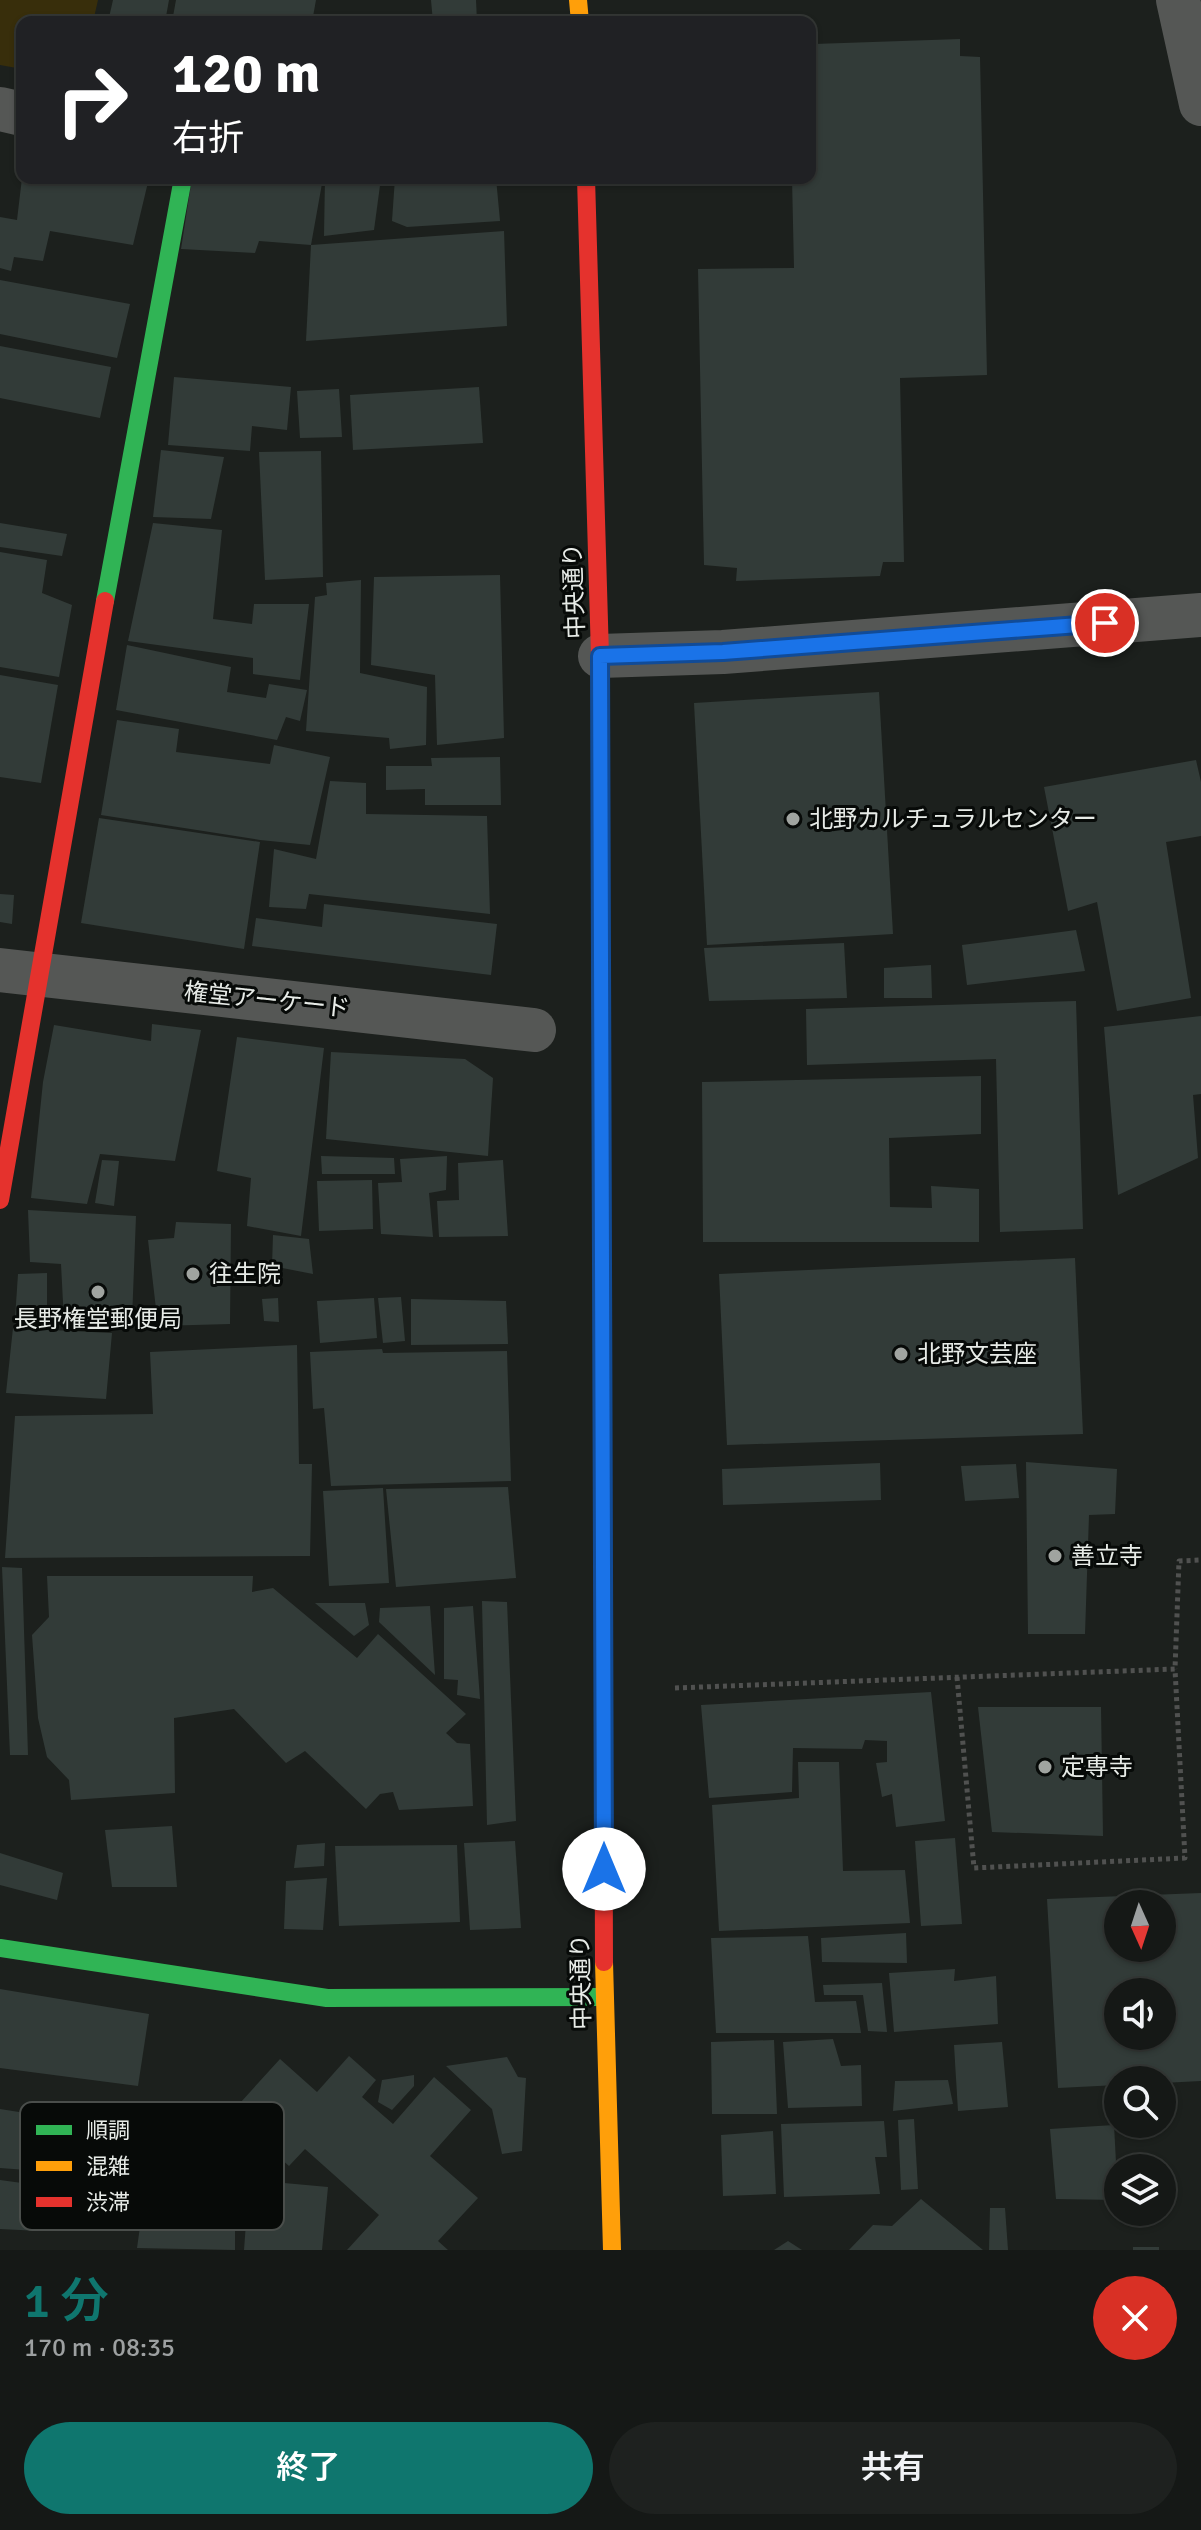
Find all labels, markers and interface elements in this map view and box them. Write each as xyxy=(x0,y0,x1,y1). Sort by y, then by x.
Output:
text: 120 m xyxy=(172,39,320,108)
icon: right xyxy=(40,48,144,152)
text: 右折 xyxy=(172,116,244,161)
street label: 中央通り xyxy=(557,543,591,639)
pin xyxy=(1071,589,1139,657)
icon: arrive xyxy=(1083,601,1127,645)
place label: 北野カルチュラルセンター xyxy=(809,804,1097,834)
marker: 北野カルチュラルセンター xyxy=(784,810,802,828)
street label: 権堂アーケード xyxy=(183,976,351,1024)
place label: 往生院 xyxy=(209,1259,281,1289)
marker: 往生院 xyxy=(184,1265,202,1283)
marker: 長野権堂郵便局 xyxy=(89,1283,107,1301)
place label: 長野権堂郵便局 xyxy=(14,1304,182,1334)
place label: 北野文芸座 xyxy=(917,1339,1037,1369)
marker: 北野文芸座 xyxy=(892,1345,910,1363)
place label: 善立寺 xyxy=(1071,1541,1143,1571)
marker: 善立寺 xyxy=(1046,1547,1064,1565)
place label: 定専寺 xyxy=(1061,1752,1133,1782)
marker: 定専寺 xyxy=(1036,1758,1054,1776)
position arrow xyxy=(562,1827,646,1911)
north arrow xyxy=(1104,1890,1176,1962)
map controls xyxy=(1104,1890,1176,2226)
street label: 中央通り xyxy=(565,1934,597,2030)
button: sound xyxy=(1104,1978,1176,2050)
button: search xyxy=(1104,2066,1176,2138)
legend xyxy=(20,2102,284,2230)
text: 順調 xyxy=(86,2117,130,2144)
text: 混雑 xyxy=(86,2153,130,2180)
button: layers xyxy=(1104,2154,1176,2226)
text: 渋滞 xyxy=(86,2189,130,2216)
text: 1 分 xyxy=(24,2272,108,2331)
button: close xyxy=(1093,2276,1177,2360)
text: 170 m · 08:35 xyxy=(24,2332,175,2364)
button: 終了 xyxy=(24,2422,593,2514)
button: 共有 xyxy=(609,2422,1177,2514)

